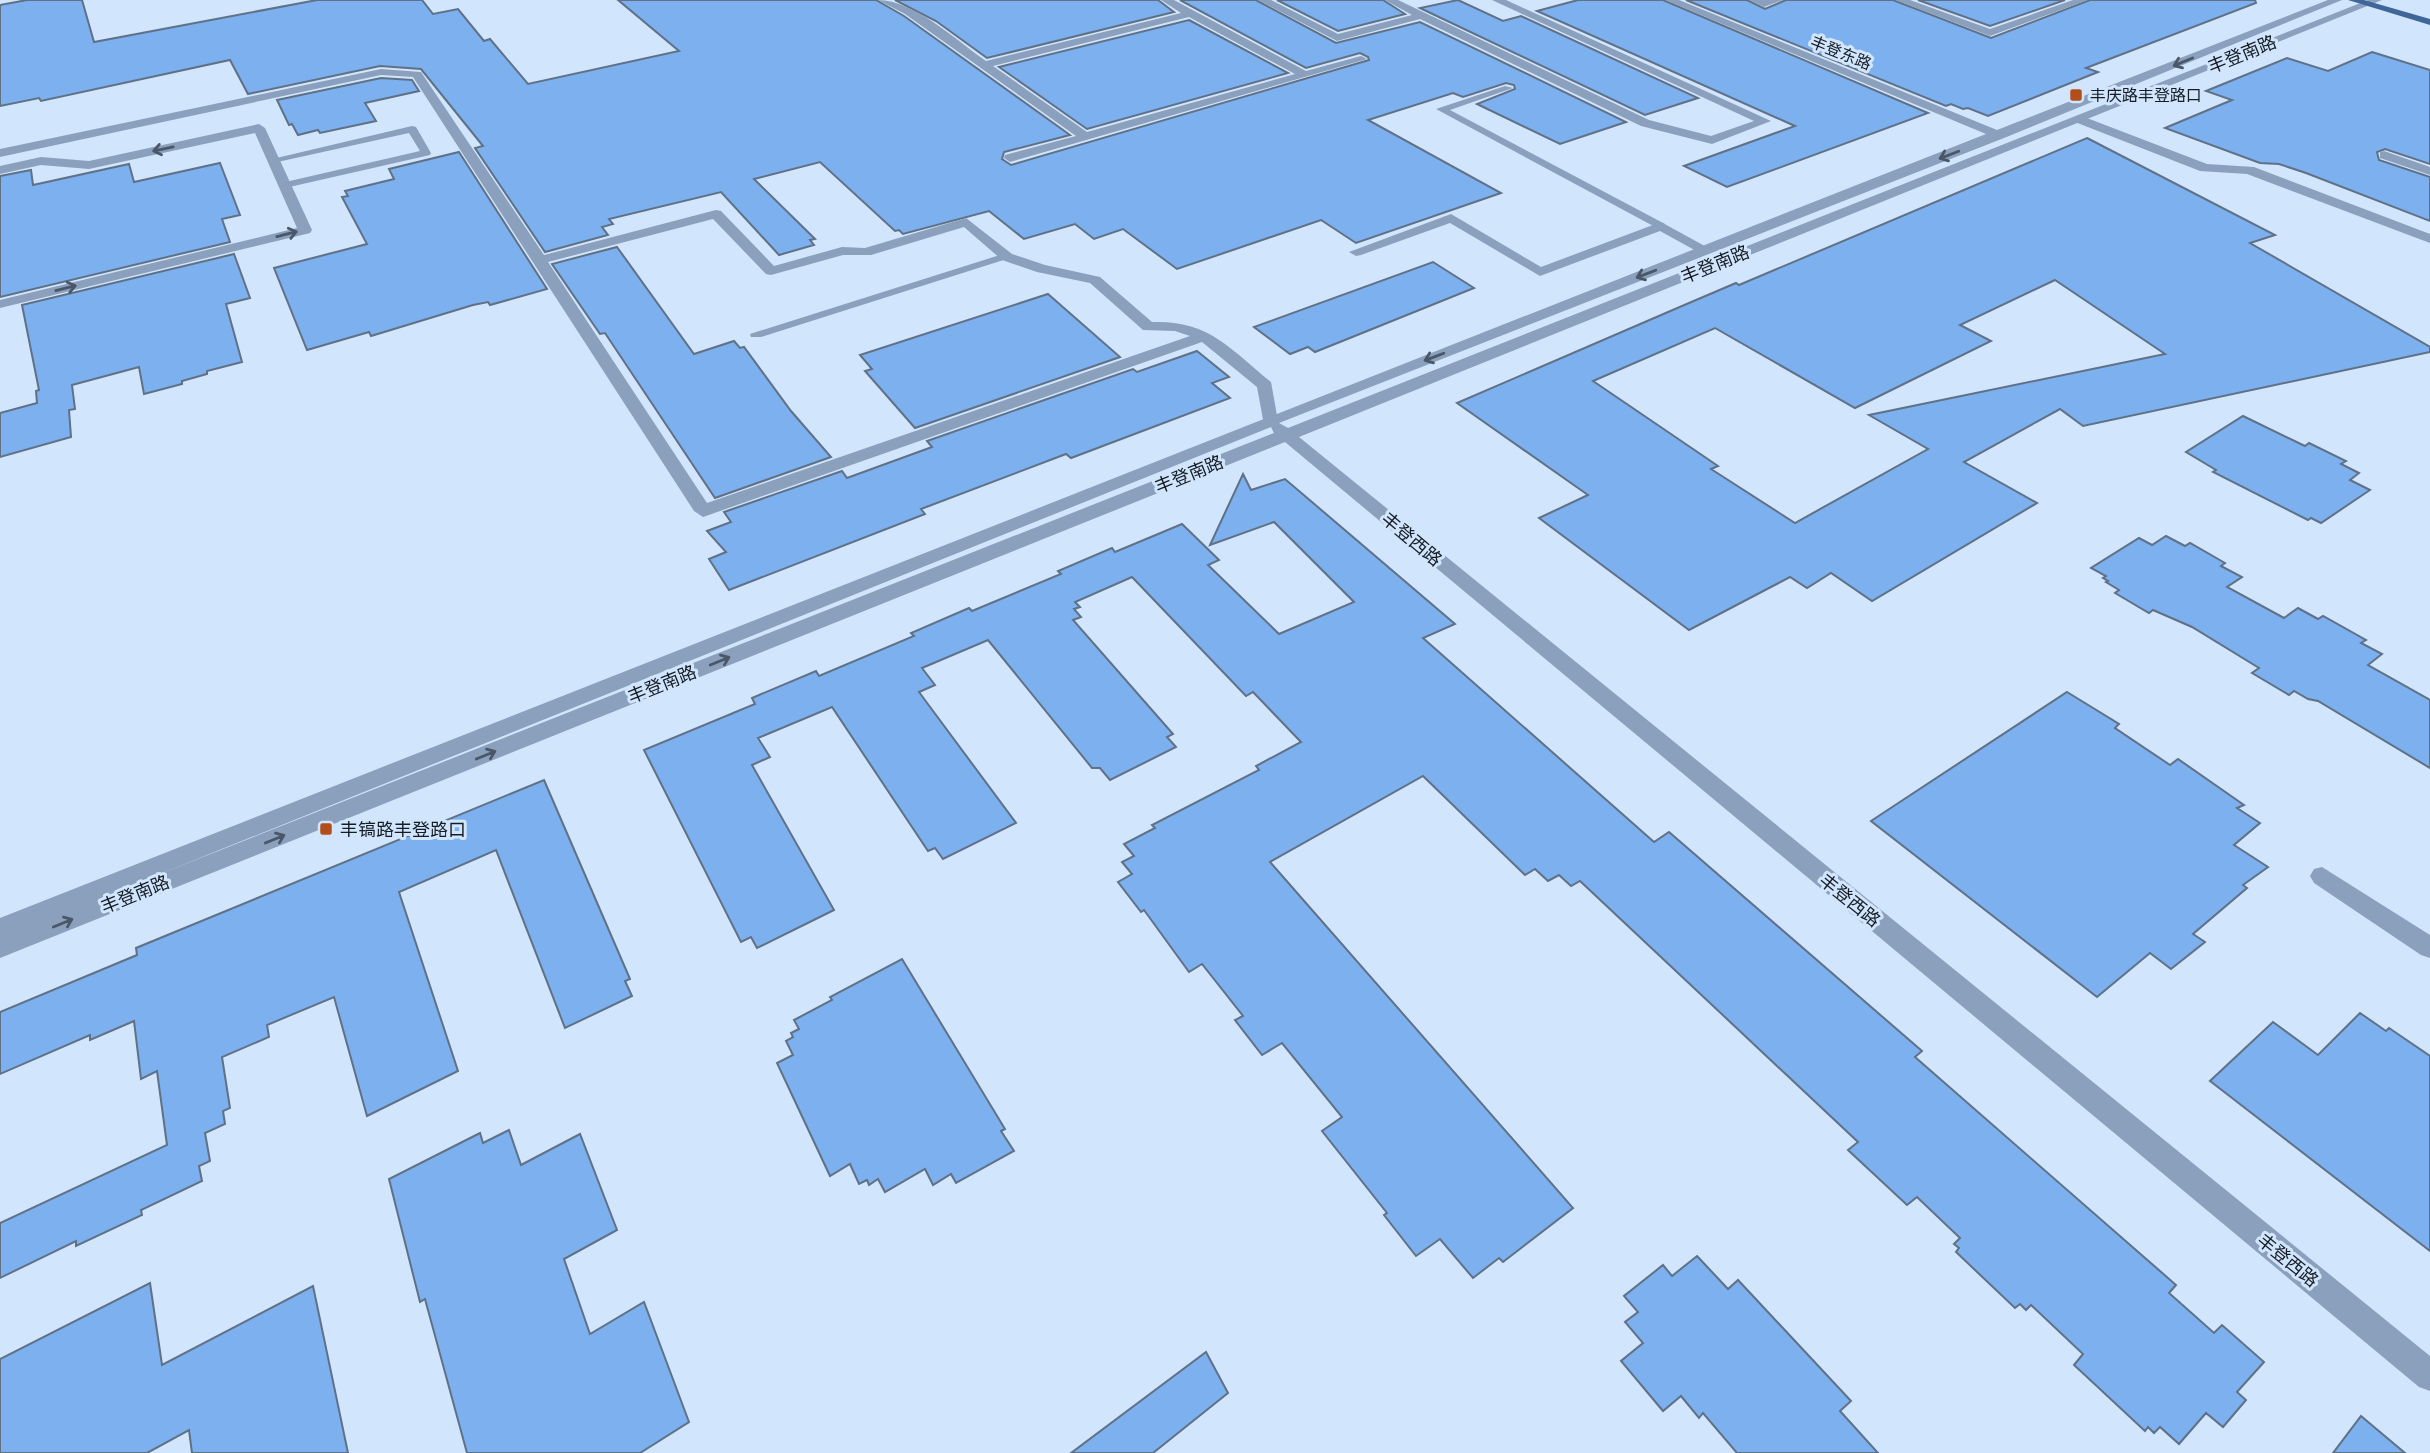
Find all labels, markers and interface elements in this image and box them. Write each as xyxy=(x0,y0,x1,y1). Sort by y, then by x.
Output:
street label: 丰登南路 xyxy=(2205,31,2279,77)
street label: 丰登东路 xyxy=(1808,32,1874,74)
one-way arrow xyxy=(2172,56,2194,69)
place label: 丰庆路丰登路口 xyxy=(2090,86,2202,105)
marker: 丰庆路丰登路口 xyxy=(2068,87,2084,103)
one-way arrow xyxy=(153,143,175,156)
one-way arrow xyxy=(1938,149,1960,162)
one-way arrow xyxy=(275,227,298,240)
street label: 丰登南路 xyxy=(1678,241,1752,287)
one-way arrow xyxy=(1635,268,1657,281)
one-way arrow xyxy=(54,281,77,294)
one-way arrow xyxy=(1423,351,1445,364)
street label: 丰登南路 xyxy=(1152,451,1226,497)
street label: 丰登西路 xyxy=(1378,508,1446,570)
one-way arrow xyxy=(709,654,731,667)
street label: 丰登南路 xyxy=(625,661,699,707)
one-way arrow xyxy=(475,747,496,760)
place label: 丰镐路丰登路口 xyxy=(340,819,466,840)
marker: 丰镐路丰登路口 xyxy=(318,821,334,837)
one-way arrow xyxy=(263,831,285,844)
street label: 丰登西路 xyxy=(1815,869,1885,931)
street label: 丰登南路 xyxy=(98,871,172,917)
one-way arrow xyxy=(52,916,74,929)
street label: 丰登西路 xyxy=(2253,1229,2323,1291)

